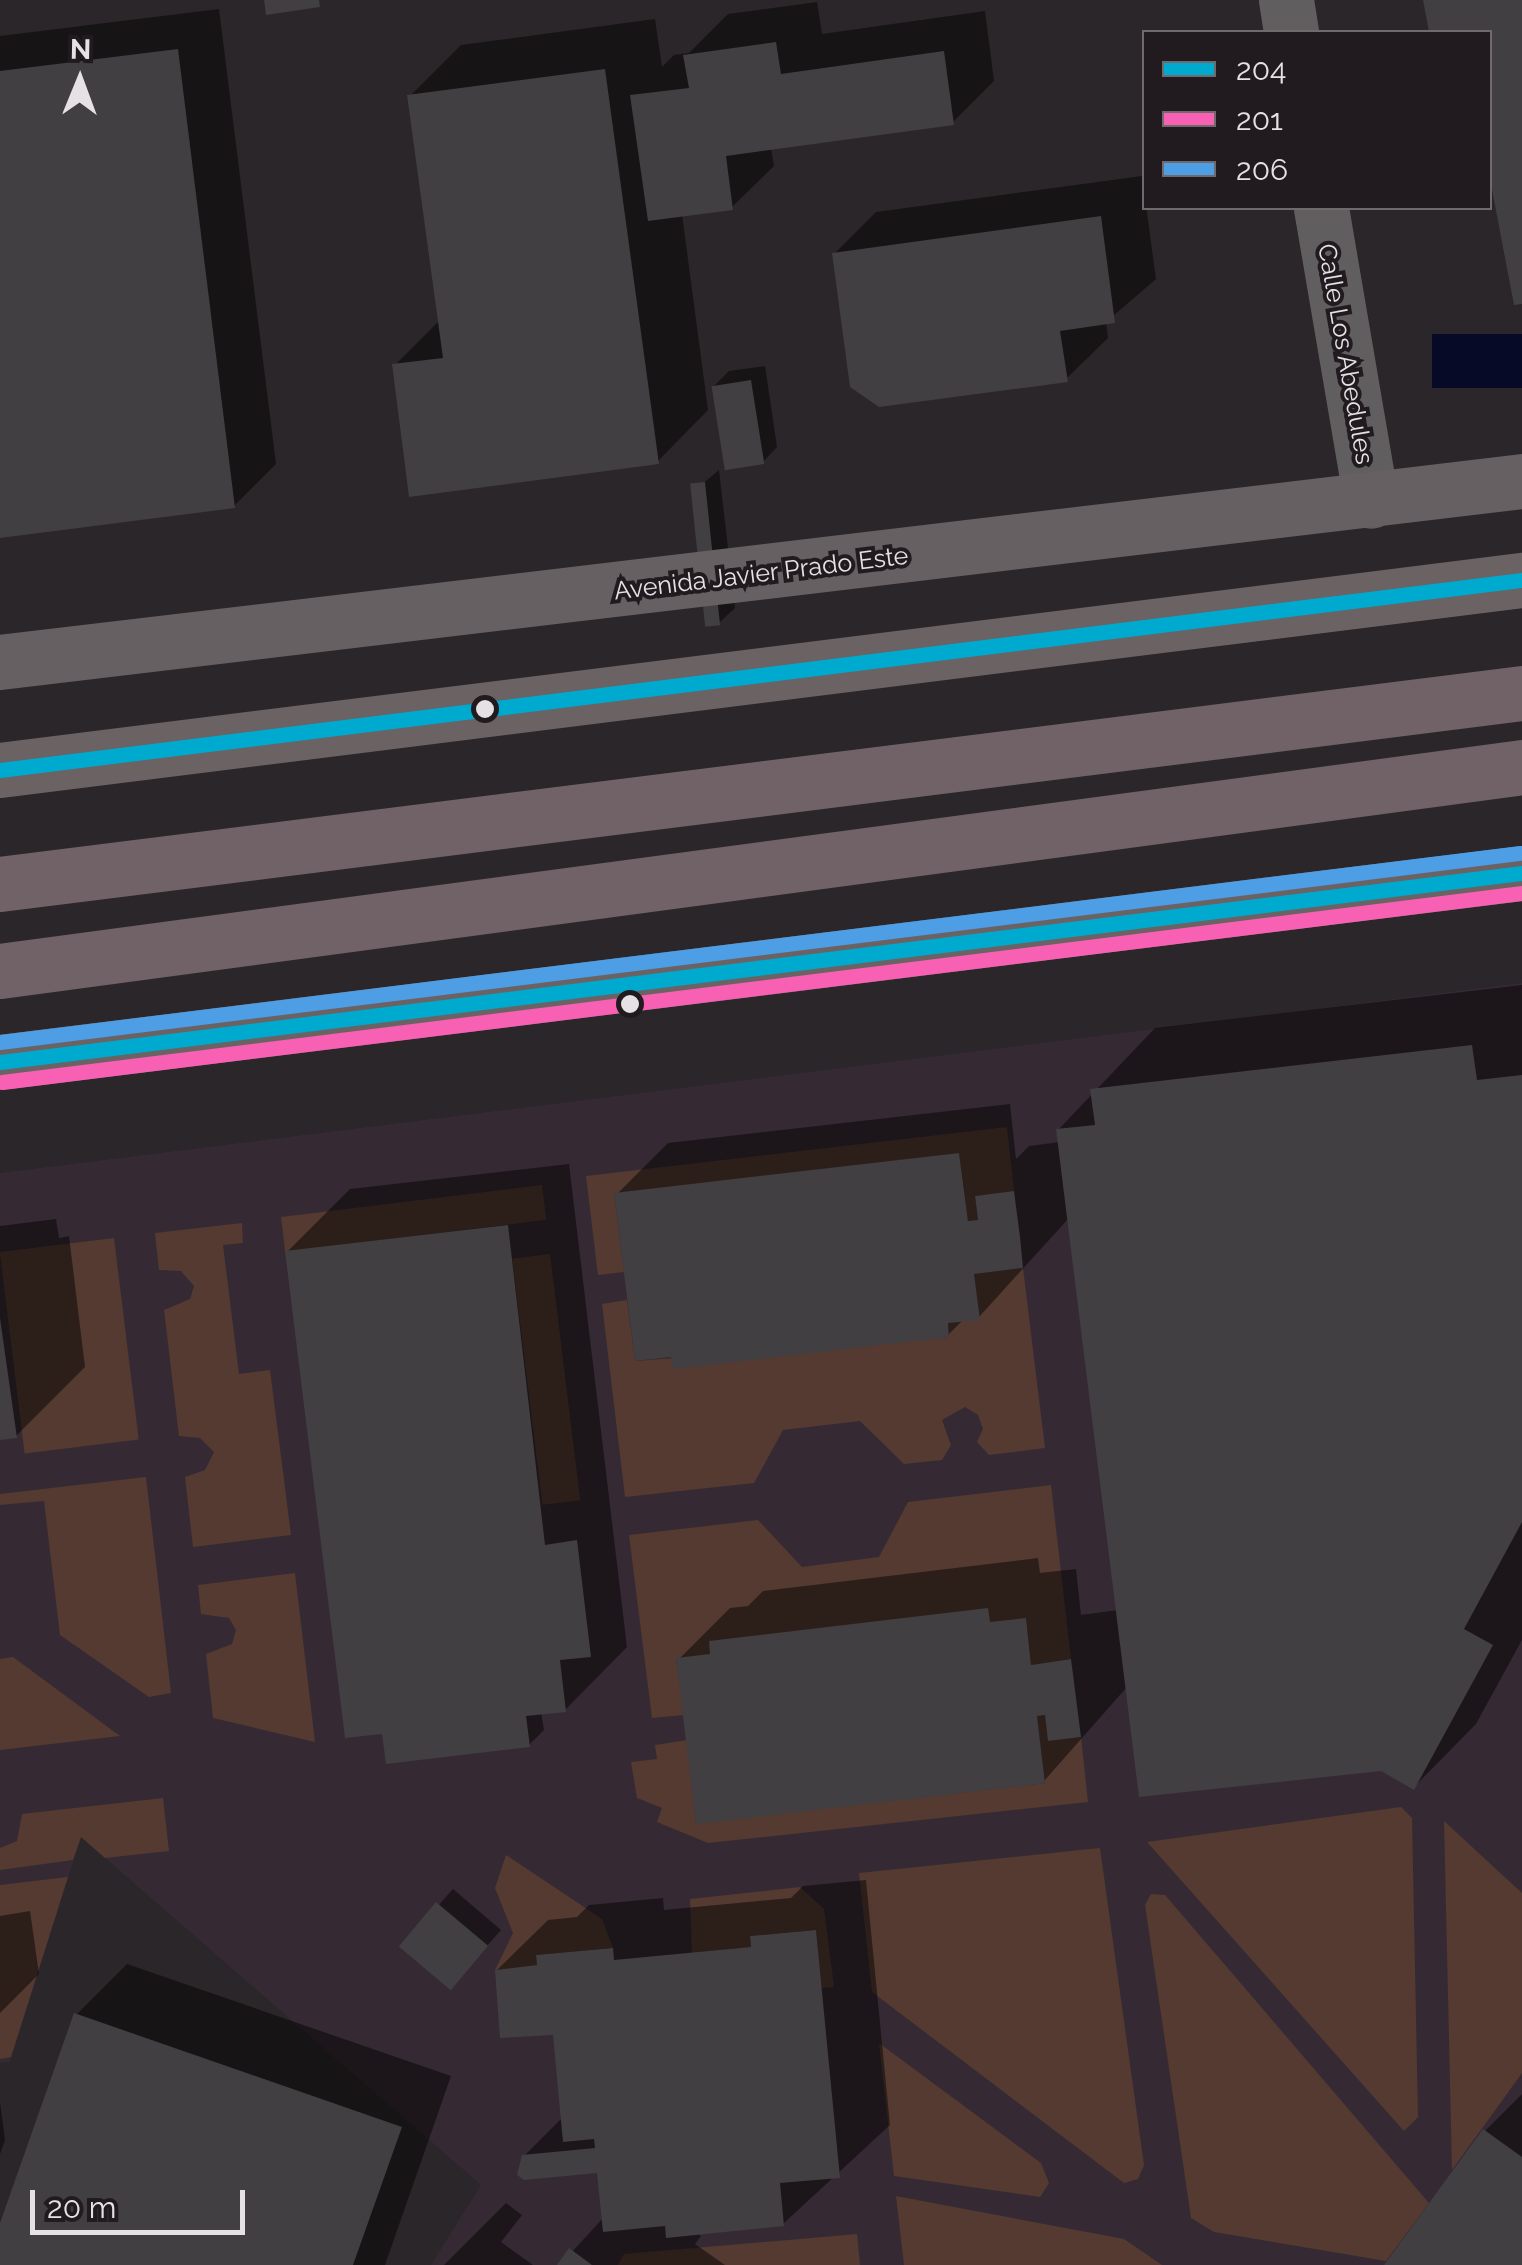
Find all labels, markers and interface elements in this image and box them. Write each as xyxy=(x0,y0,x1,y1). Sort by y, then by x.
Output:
north arrow xyxy=(30,30,130,130)
legend xyxy=(1142,30,1492,210)
text: N xyxy=(70,33,92,66)
text: 204 xyxy=(1236,52,1286,87)
text: 201 xyxy=(1236,102,1283,137)
text: 206 xyxy=(1236,152,1288,187)
street label: Calle Los Abedules xyxy=(1312,241,1380,467)
street label: Avenida Javier Prado Este xyxy=(611,540,911,606)
unlabelled marker xyxy=(475,699,495,719)
unlabelled marker xyxy=(620,994,640,1014)
scale bar xyxy=(35,2170,250,2232)
text: 20 m xyxy=(47,2190,116,2225)

